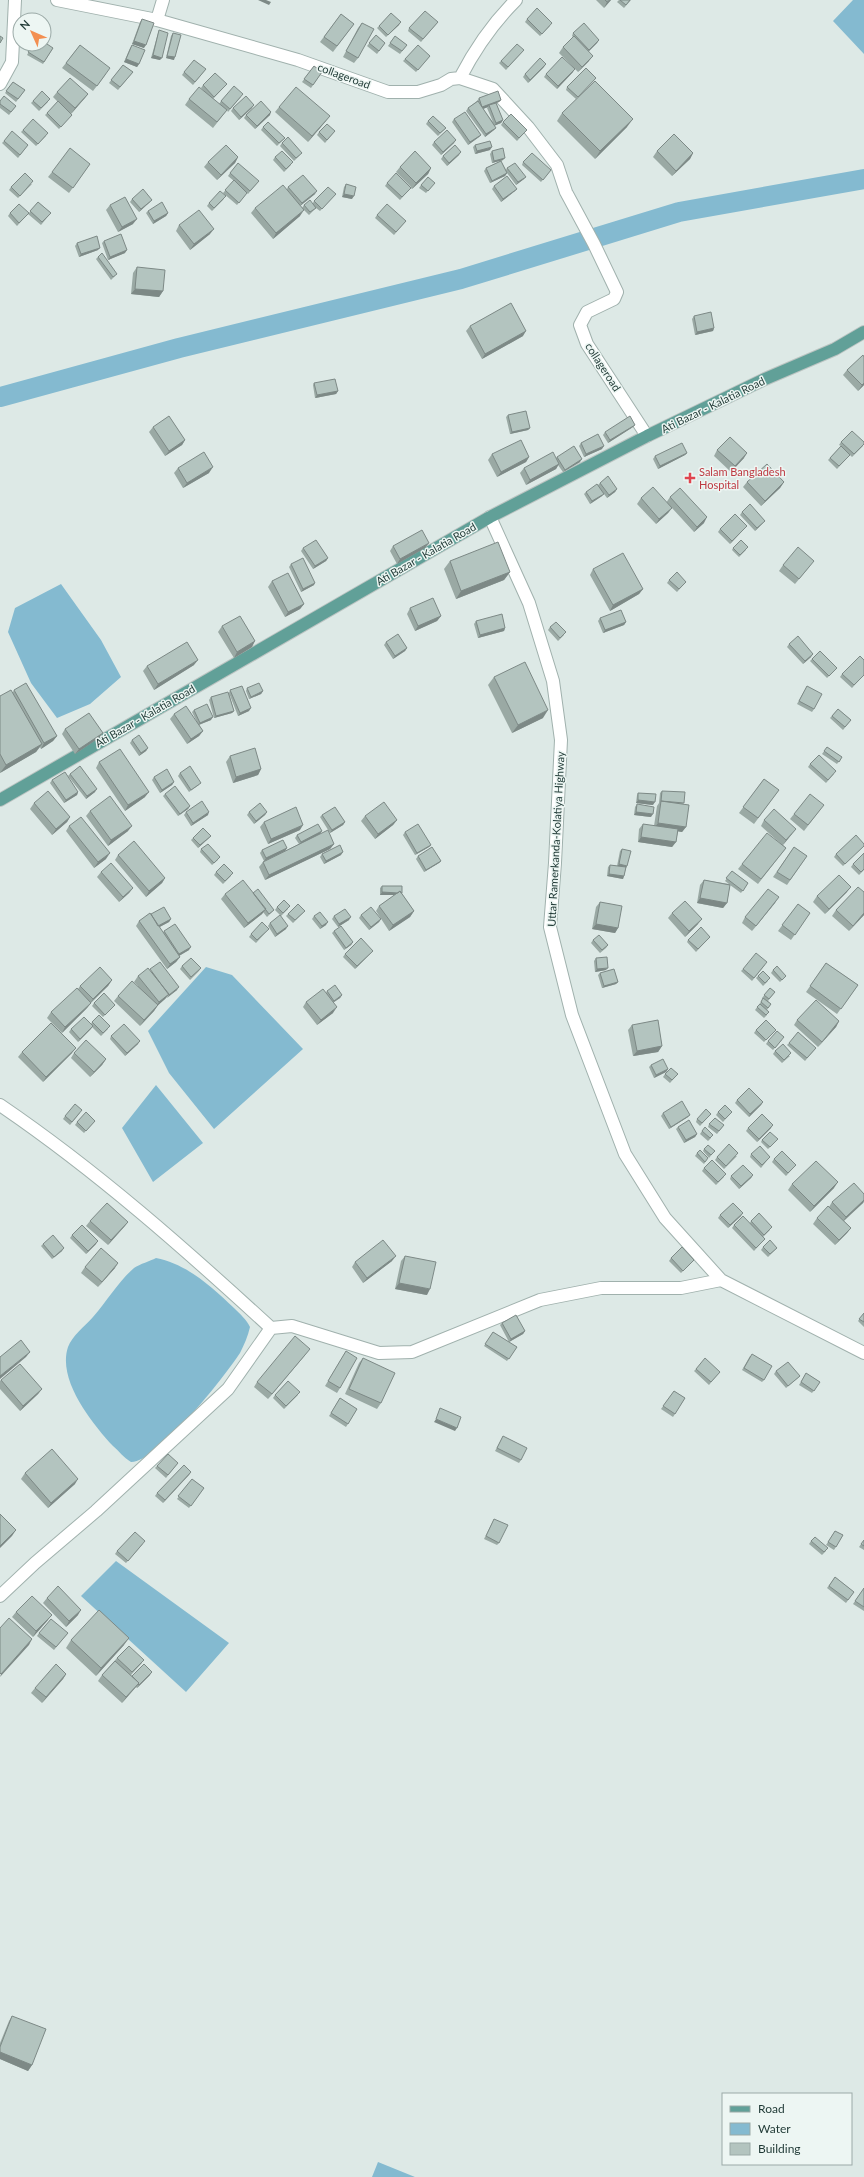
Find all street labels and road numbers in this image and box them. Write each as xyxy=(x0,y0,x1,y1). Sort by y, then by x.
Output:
street label: collageroad xyxy=(316,60,372,91)
street label: collageroad xyxy=(583,340,624,393)
street label: Ati Bazar - Kalatia Road xyxy=(659,374,767,435)
street label: Ati Bazar - Kalatia Road xyxy=(373,520,478,588)
street label: Ati Bazar - Kalatia Road xyxy=(92,682,197,750)
street label: Uttar Ramerkanda-Kolatiya Highway xyxy=(544,751,567,927)

